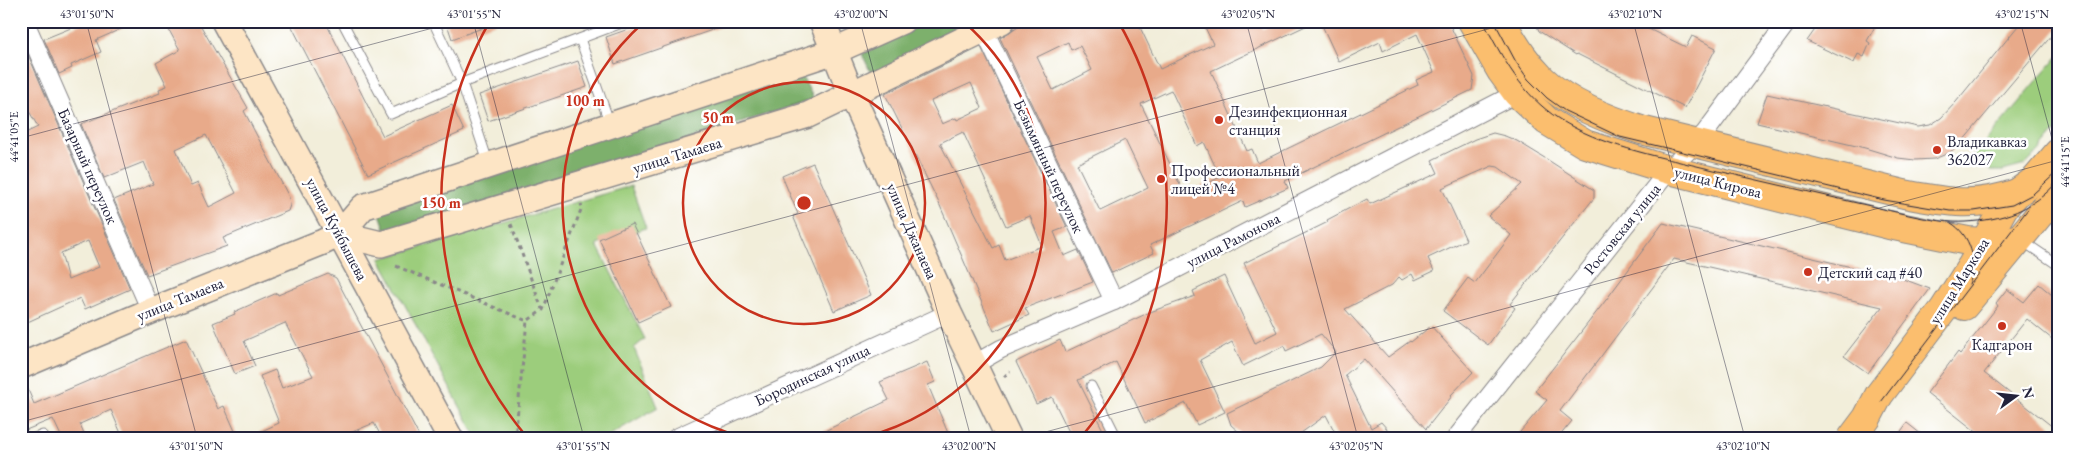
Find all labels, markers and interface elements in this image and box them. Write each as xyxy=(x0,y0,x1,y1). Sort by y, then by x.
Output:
text: 43°01'50"N xyxy=(60,6,114,22)
text: 43°01'55"N xyxy=(447,6,501,22)
text: 43°02'00"N xyxy=(834,6,888,22)
text: 43°02'05"N xyxy=(1221,6,1275,22)
text: 43°02'10"N xyxy=(1608,6,1662,22)
text: 43°02'15"N xyxy=(1995,6,2049,22)
text: 100 m xyxy=(565,91,605,110)
street label: Безымянный переулок xyxy=(1009,96,1089,237)
place label: Дезинфекционная станция xyxy=(1229,101,1347,140)
street label: Базарный переулок xyxy=(53,105,123,228)
text: 50 m xyxy=(702,108,734,127)
text: 44°41'05"E xyxy=(6,111,22,163)
marker: Дезинфекционная станция xyxy=(1213,114,1225,126)
street label: улица Тамаева xyxy=(630,131,725,178)
place label: Владикавказ 362027 xyxy=(1947,131,2027,170)
text: 44°41'15"E xyxy=(2057,136,2073,188)
marker: Владикавказ 362027 xyxy=(1931,144,1943,156)
place label: Профессиональный лицей №4 xyxy=(1171,160,1300,199)
street label: улица Кирова xyxy=(1672,161,1764,203)
marker: Профессиональный лицей №4 xyxy=(1155,173,1167,185)
street label: улица Куйбышева xyxy=(301,174,373,285)
street label: Ростовская улица xyxy=(1579,179,1666,279)
street label: улица Джанаева xyxy=(881,180,943,283)
text: 150 m xyxy=(421,193,461,212)
centre of rings xyxy=(795,194,813,212)
street label: улица Рамонова xyxy=(1183,207,1284,273)
street label: улица Маркова xyxy=(1924,233,1994,328)
place label: Детский сад #40 xyxy=(1818,262,1922,283)
marker: Детский сад #40 xyxy=(1802,266,1814,278)
street label: улица Тамаева xyxy=(134,272,227,326)
marker: Кадгарон xyxy=(1996,320,2008,332)
place label: Кадгарон xyxy=(1972,334,2032,355)
street label: Бородинская улица xyxy=(751,339,874,411)
north arrow xyxy=(1992,372,2042,422)
text: N xyxy=(2018,385,2039,401)
text: 43°01'50"N xyxy=(169,438,223,454)
text: 43°01'55"N xyxy=(556,438,610,454)
text: 43°02'00"N xyxy=(942,438,996,454)
text: 43°02'05"N xyxy=(1329,438,1383,454)
text: 43°02'10"N xyxy=(1716,438,1770,454)

